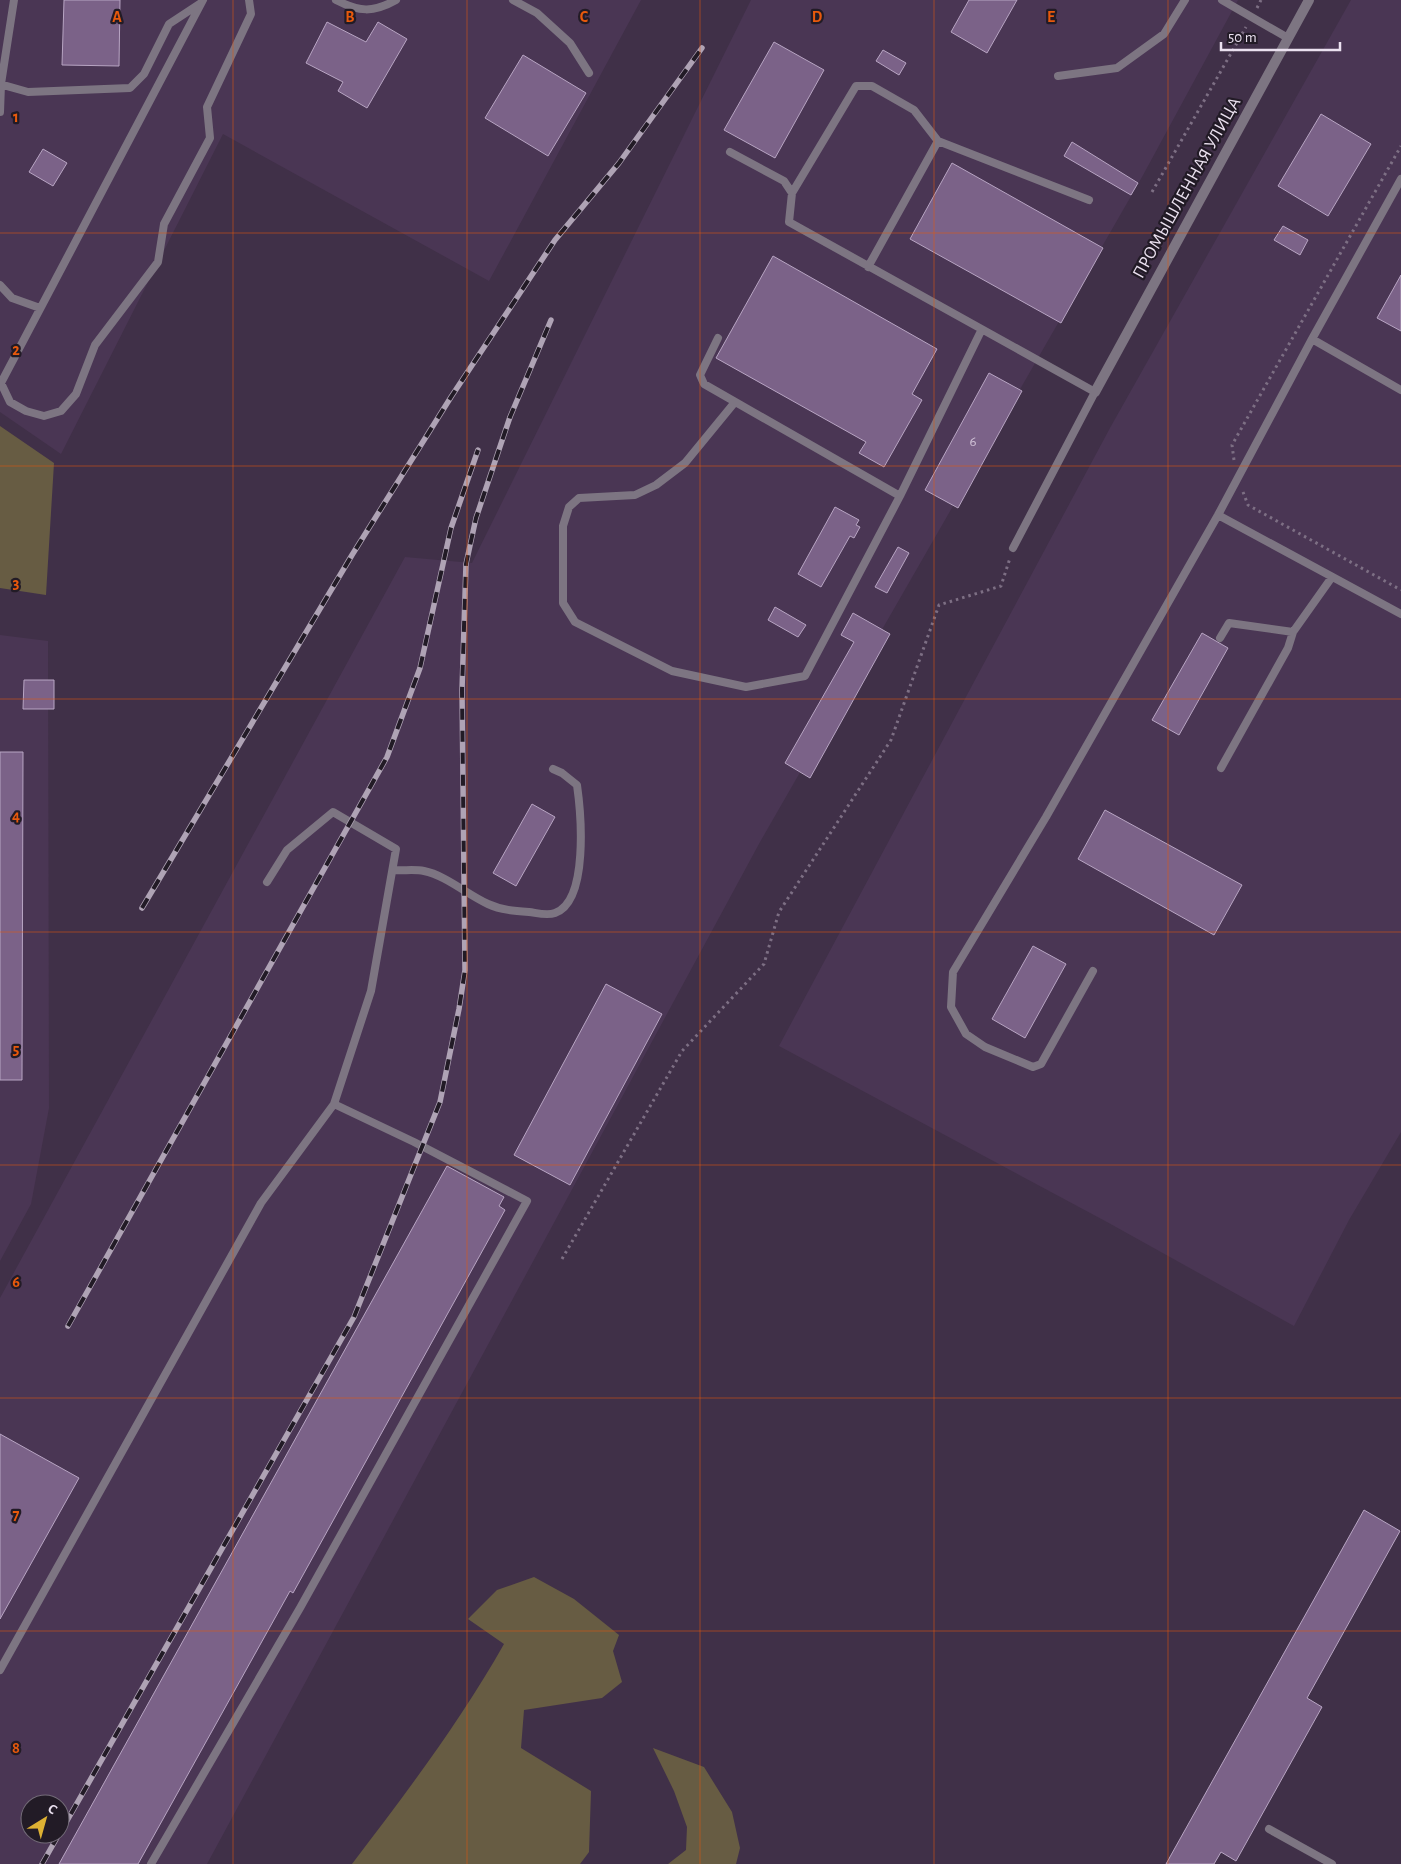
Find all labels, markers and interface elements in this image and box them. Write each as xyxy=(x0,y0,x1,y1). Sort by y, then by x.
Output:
text: A xyxy=(112,9,122,25)
text: B xyxy=(345,9,355,25)
text: C xyxy=(580,9,589,25)
text: D xyxy=(812,9,823,25)
text: E xyxy=(1047,9,1055,25)
scale bar xyxy=(1221,20,1340,52)
text: 50 m xyxy=(1228,30,1257,45)
street label: ПРОМЫШЛЕННАЯ УЛИЦА xyxy=(1130,94,1245,282)
text: 1 xyxy=(13,109,19,125)
text: 2 xyxy=(12,342,20,358)
house number: 6 xyxy=(969,434,977,449)
text: 3 xyxy=(13,575,20,591)
text: 4 xyxy=(12,808,20,824)
text: 5 xyxy=(13,1041,20,1057)
text: 6 xyxy=(12,1274,20,1290)
text: 7 xyxy=(13,1507,20,1523)
text: 8 xyxy=(12,1740,20,1756)
north arrow xyxy=(20,1794,70,1844)
text: С xyxy=(45,1801,60,1817)

